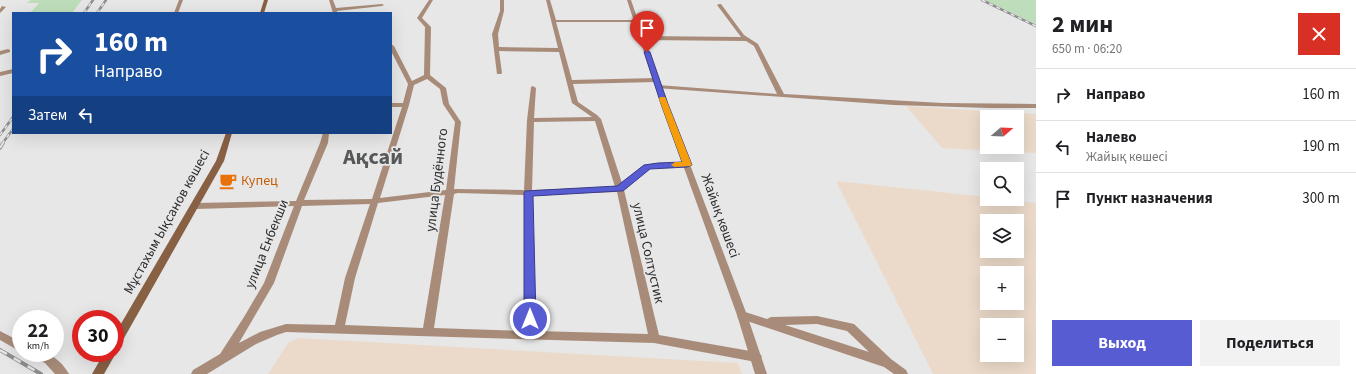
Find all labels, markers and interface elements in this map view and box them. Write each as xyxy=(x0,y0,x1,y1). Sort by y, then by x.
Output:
text: 2 мин xyxy=(1052,7,1113,42)
pin xyxy=(630,11,664,52)
button: close xyxy=(1298,13,1340,55)
icon: arrive xyxy=(636,17,658,39)
text: 160 m xyxy=(94,22,168,62)
icon: right xyxy=(28,28,80,80)
text: 650 m · 06:20 xyxy=(1052,40,1122,58)
text: Направо xyxy=(94,59,162,84)
icon: right xyxy=(1052,84,1074,106)
text: Направо xyxy=(1086,84,1145,105)
text: 160 m xyxy=(1302,84,1340,105)
icon: left xyxy=(75,104,97,126)
text: Затем xyxy=(28,105,67,126)
north arrow xyxy=(980,110,1024,154)
map controls xyxy=(980,110,1024,362)
street label: улица Будённого xyxy=(421,127,453,233)
text: Налево xyxy=(1086,127,1137,148)
icon: left xyxy=(1052,136,1074,158)
text: 190 m xyxy=(1302,136,1340,157)
district label: Ақсай xyxy=(342,141,403,173)
street label: Мұстахым Ықсанов көшесі xyxy=(119,146,215,298)
text: Жайық көшесі xyxy=(1086,148,1168,166)
button: search xyxy=(980,162,1024,206)
cafe icon: Купец xyxy=(218,171,238,191)
place label: Купец xyxy=(241,171,278,191)
street label: Жайық көшесі xyxy=(696,171,744,261)
icon: arrive xyxy=(1052,188,1074,210)
text: Пункт назначения xyxy=(1086,188,1213,209)
text: 300 m xyxy=(1302,188,1340,209)
street label: улица Енбекши xyxy=(240,196,294,292)
street label: улица Солтустик xyxy=(627,201,669,305)
button: layers xyxy=(980,214,1024,258)
button: + xyxy=(980,266,1024,310)
position arrow xyxy=(509,298,551,340)
speed limit sign: 30 xyxy=(72,310,124,362)
text: 22 xyxy=(27,317,49,345)
button: − xyxy=(980,318,1024,362)
button: Выход xyxy=(1052,320,1192,366)
button: Поделиться xyxy=(1200,320,1340,366)
text: km/h xyxy=(27,339,49,353)

